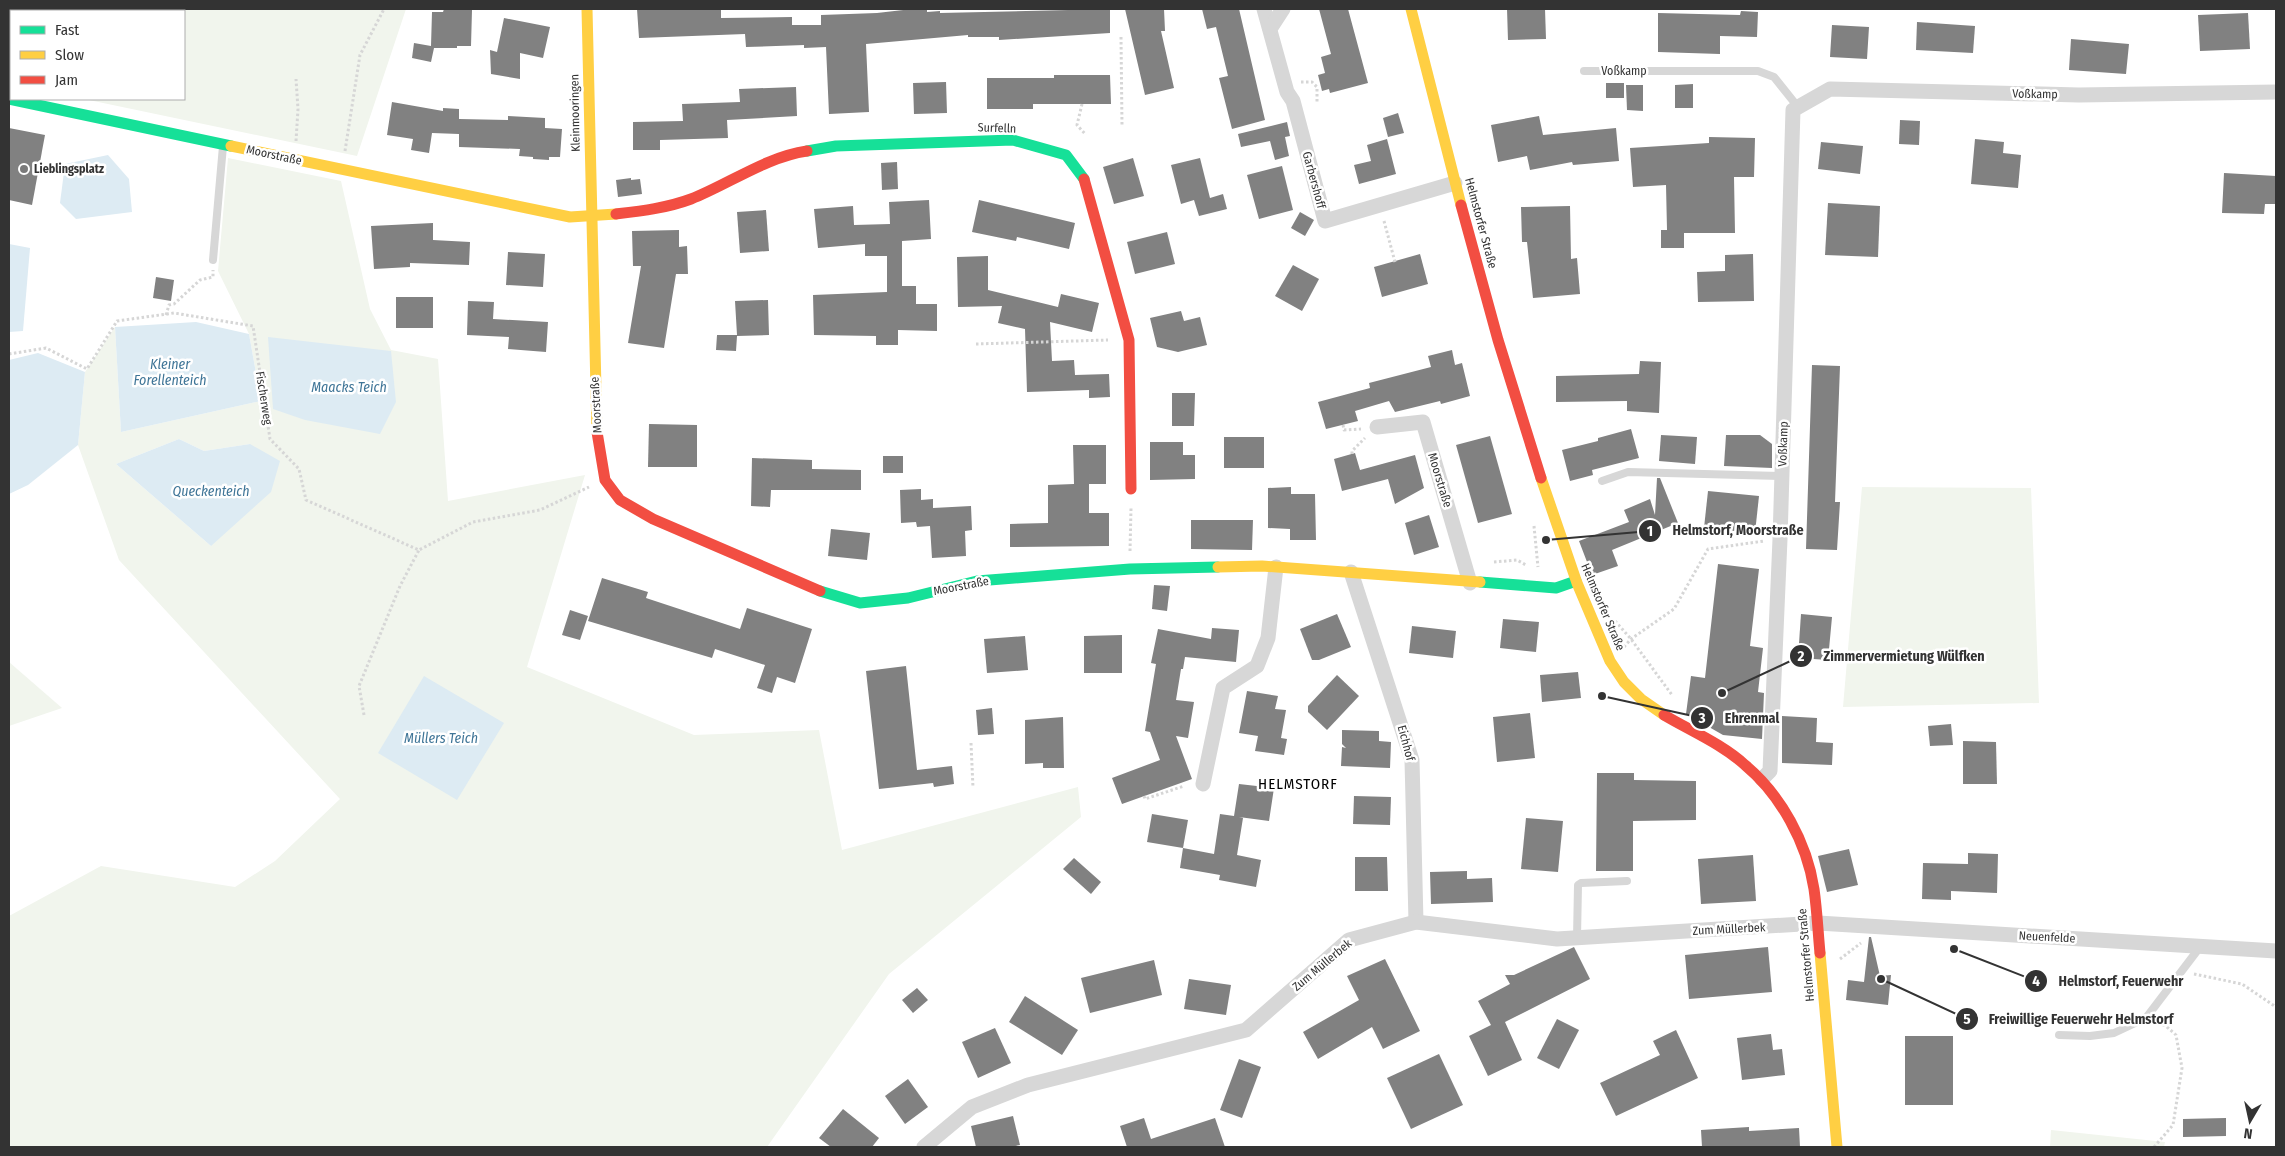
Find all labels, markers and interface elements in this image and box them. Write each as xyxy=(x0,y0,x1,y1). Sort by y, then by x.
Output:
legend xyxy=(10,10,185,100)
text: Fast xyxy=(55,21,79,39)
text: Slow xyxy=(55,46,84,64)
street label: Voßkamp xyxy=(1601,64,1647,78)
text: Jam xyxy=(55,71,78,89)
street label: Kleinmooringen xyxy=(567,74,583,152)
street label: Voßkamp xyxy=(2012,87,2058,101)
street label: Surfelln xyxy=(977,120,1017,136)
street label: Moorstraße xyxy=(245,142,303,168)
street label: Garbershoff xyxy=(1300,150,1329,211)
place label: Lieblingsplatz xyxy=(34,162,104,176)
marker: Lieblingsplatz xyxy=(18,163,30,175)
street label: Helmstorfer Straße xyxy=(1462,176,1500,270)
water label: Kleiner Forellenteich xyxy=(134,356,206,389)
street label: Fischerweg xyxy=(253,370,275,426)
street label: Moorstraße xyxy=(588,376,604,433)
water label: Maacks Teich xyxy=(311,379,387,396)
street label: Voßkamp xyxy=(1775,421,1791,467)
street label: Moorstraße xyxy=(1425,451,1455,509)
water label: Queckenteich xyxy=(172,483,250,500)
callout: Helmstorf, Moorstraße xyxy=(1638,516,1814,545)
text: 1 xyxy=(1647,522,1653,540)
text: Helmstorf, Moorstraße xyxy=(1673,522,1804,539)
street label: Helmstorfer Straße xyxy=(1578,561,1628,653)
street label: Moorstraße xyxy=(932,574,990,598)
callout: Zimmervermietung Wülfken xyxy=(1789,642,1995,671)
text: 2 xyxy=(1797,647,1805,665)
text: Zimmervermietung Wülfken xyxy=(1823,648,1985,665)
callout: Ehrenmal xyxy=(1690,704,1789,733)
text: 3 xyxy=(1697,709,1706,727)
text: Ehrenmal xyxy=(1725,710,1779,727)
street label: Eichhof xyxy=(1395,724,1418,764)
water label: Müllers Teich xyxy=(404,730,478,747)
district label: HELMSTORF xyxy=(1258,775,1338,793)
street label: Helmstorfer Straße xyxy=(1795,908,1817,1002)
street label: Zum Müllerbek xyxy=(1692,920,1766,938)
street label: Neuenfelde xyxy=(2018,929,2076,945)
street label: Zum Müllerbek xyxy=(1290,936,1355,994)
callout: Helmstorf, Feuerwehr xyxy=(2024,966,2193,995)
text: 4 xyxy=(2032,972,2040,990)
text: Helmstorf, Feuerwehr xyxy=(2059,973,2184,990)
callout: Freiwillige Feuerwehr Helmstorf xyxy=(1954,1004,2184,1033)
text: 5 xyxy=(1963,1010,1971,1028)
text: Freiwillige Feuerwehr Helmstorf xyxy=(1989,1011,2175,1028)
north arrow xyxy=(2225,1096,2275,1146)
text: N xyxy=(2243,1124,2254,1142)

